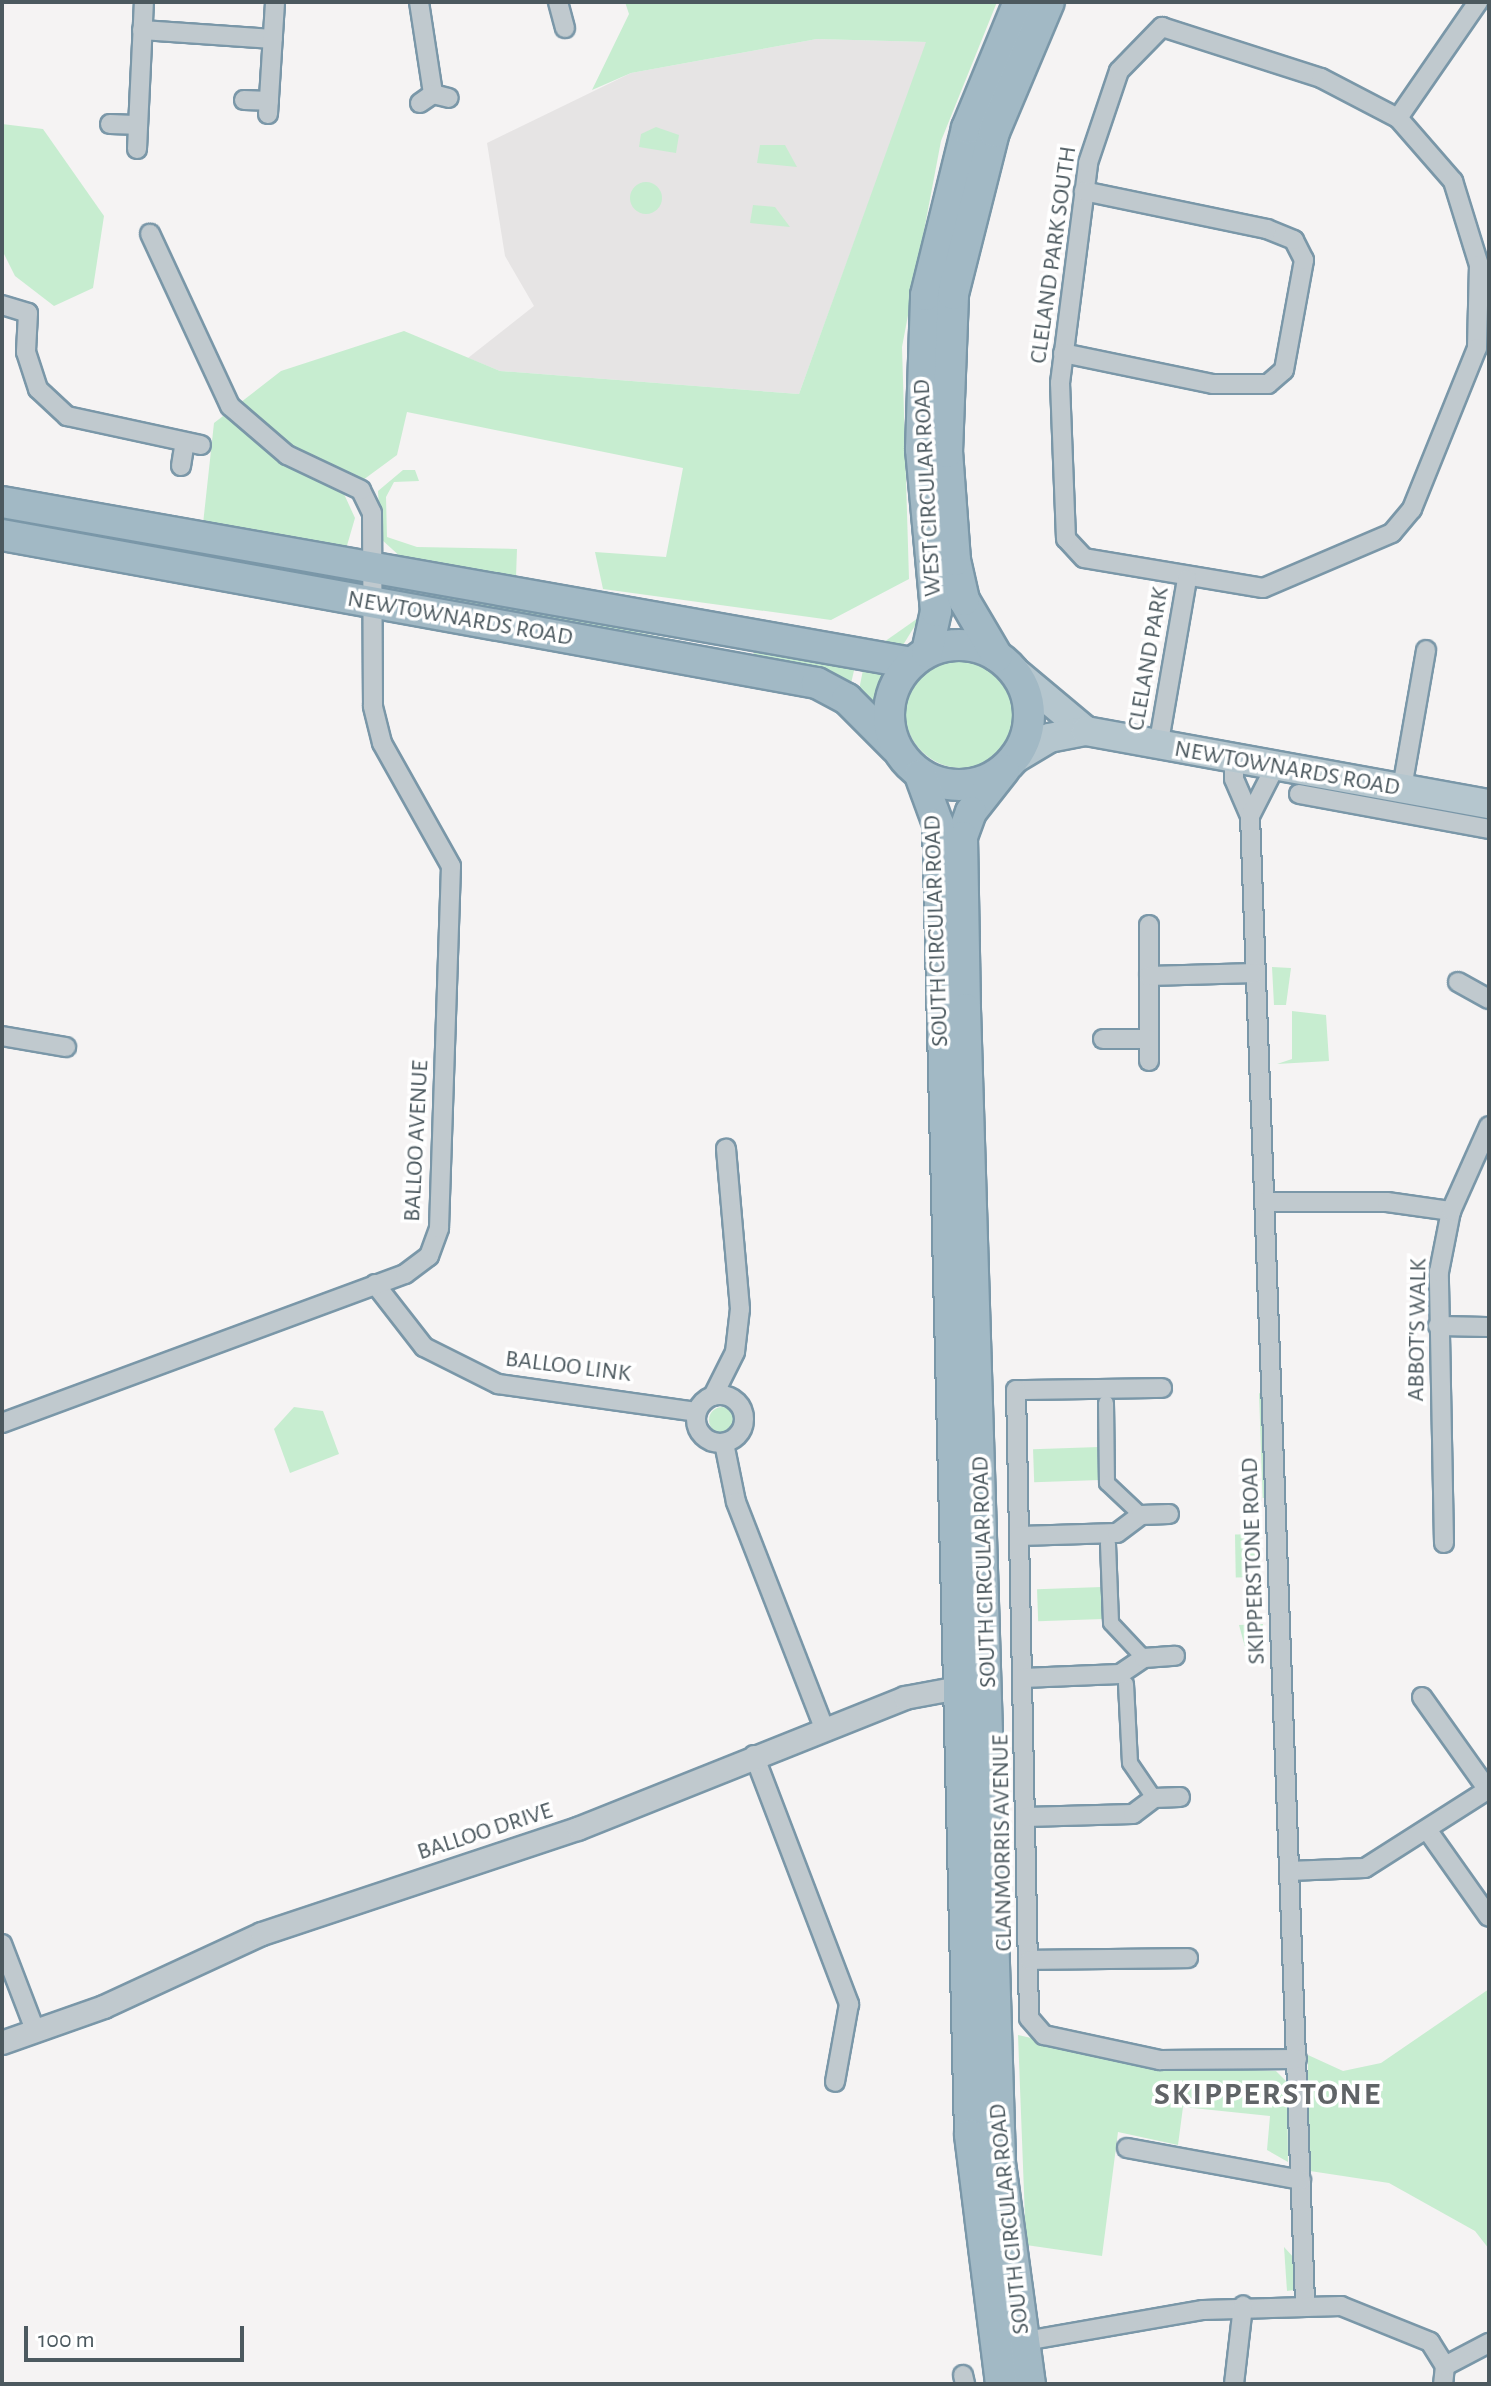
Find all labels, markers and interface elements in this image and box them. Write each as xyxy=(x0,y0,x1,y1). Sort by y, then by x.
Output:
street label: CLELAND PARK SOUTH xyxy=(1024,145,1084,365)
street label: WEST CIRCULAR ROAD xyxy=(908,379,948,597)
street label: NEWTOWNARDS ROAD xyxy=(345,585,575,653)
street label: CLELAND PARK xyxy=(1122,585,1176,733)
street label: NEWTOWNARDS ROAD xyxy=(1172,735,1402,803)
street label: SOUTH CIRCULAR ROAD xyxy=(919,815,955,1047)
street label: BALLOO AVENUE xyxy=(398,1059,436,1223)
street label: ABBOT'S WALK xyxy=(1402,1258,1434,1402)
street label: BALLOO LINK xyxy=(504,1345,632,1389)
street label: SOUTH CIRCULAR ROAD xyxy=(967,1456,1003,1688)
street label: SKIPPERSTONE ROAD xyxy=(1236,1457,1272,1665)
street label: CLANMORRIS AVENUE xyxy=(987,1734,1019,1952)
street label: BALLOO DRIVE xyxy=(414,1797,556,1867)
district label: SKIPPERSTONE xyxy=(1154,2075,1382,2113)
street label: SOUTH CIRCULAR ROAD xyxy=(984,2102,1036,2336)
scale bar xyxy=(28,2310,248,2360)
text: 100 m xyxy=(38,2328,95,2352)

